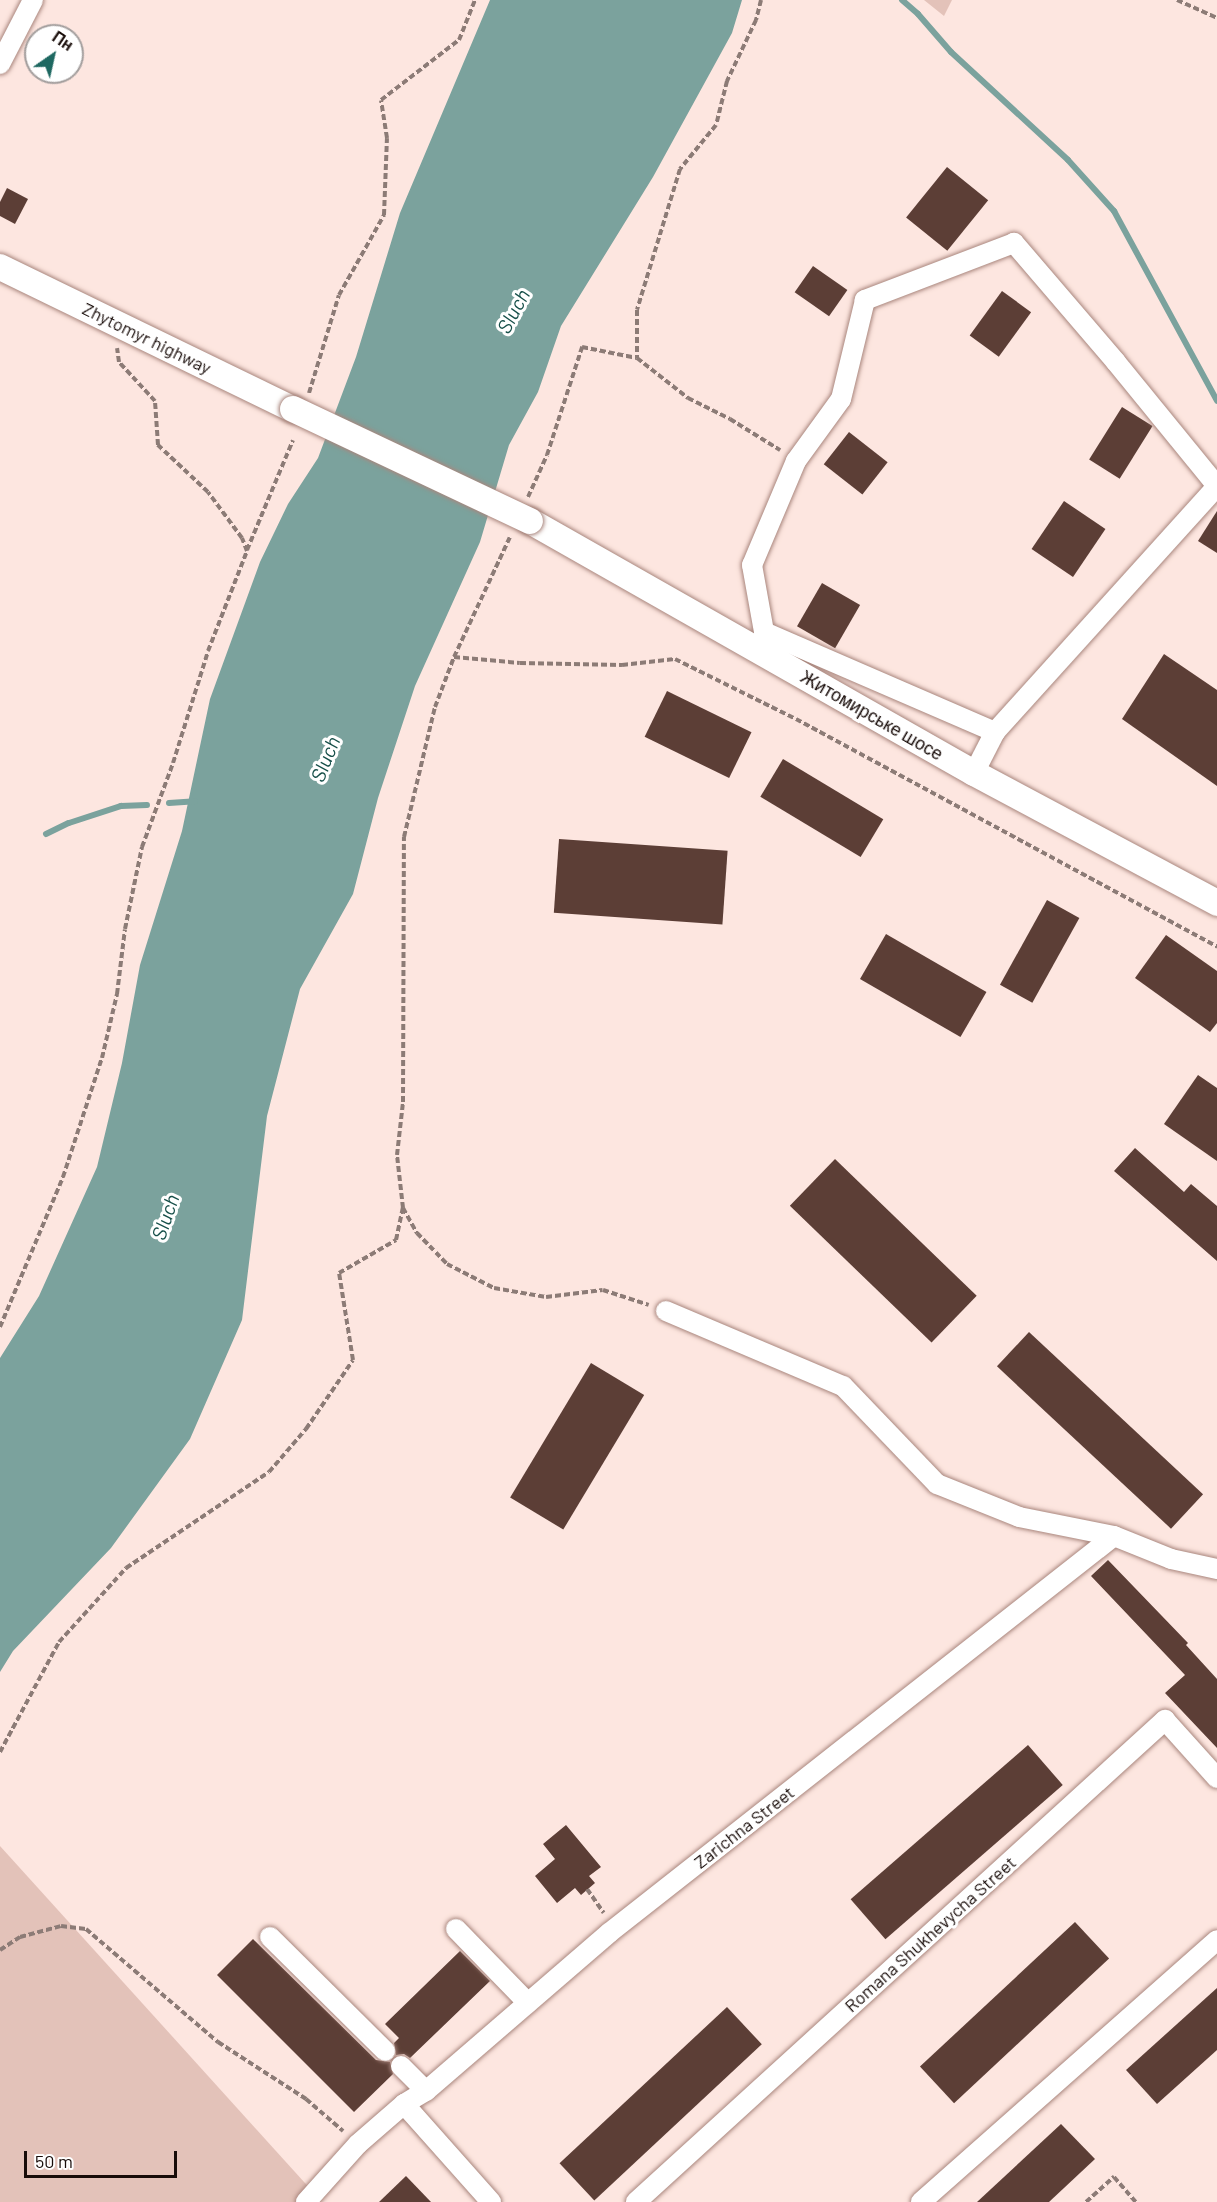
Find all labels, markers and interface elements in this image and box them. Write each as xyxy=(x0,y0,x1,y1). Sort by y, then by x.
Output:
north arrow xyxy=(24,24,84,84)
text: Пн xyxy=(49,27,77,54)
water label: Sluch xyxy=(491,285,535,337)
street label: Zhytomyr highway xyxy=(79,297,215,379)
street label: Житомирське шосе xyxy=(797,665,947,765)
water label: Sluch xyxy=(305,733,345,785)
water label: Sluch xyxy=(146,1191,184,1243)
street label: Zarichna Street xyxy=(690,1781,798,1873)
street label: Romana Shukhevycha Street xyxy=(840,1851,1020,2017)
scale bar xyxy=(27,2139,180,2177)
text: 50 m xyxy=(35,2150,73,2172)

